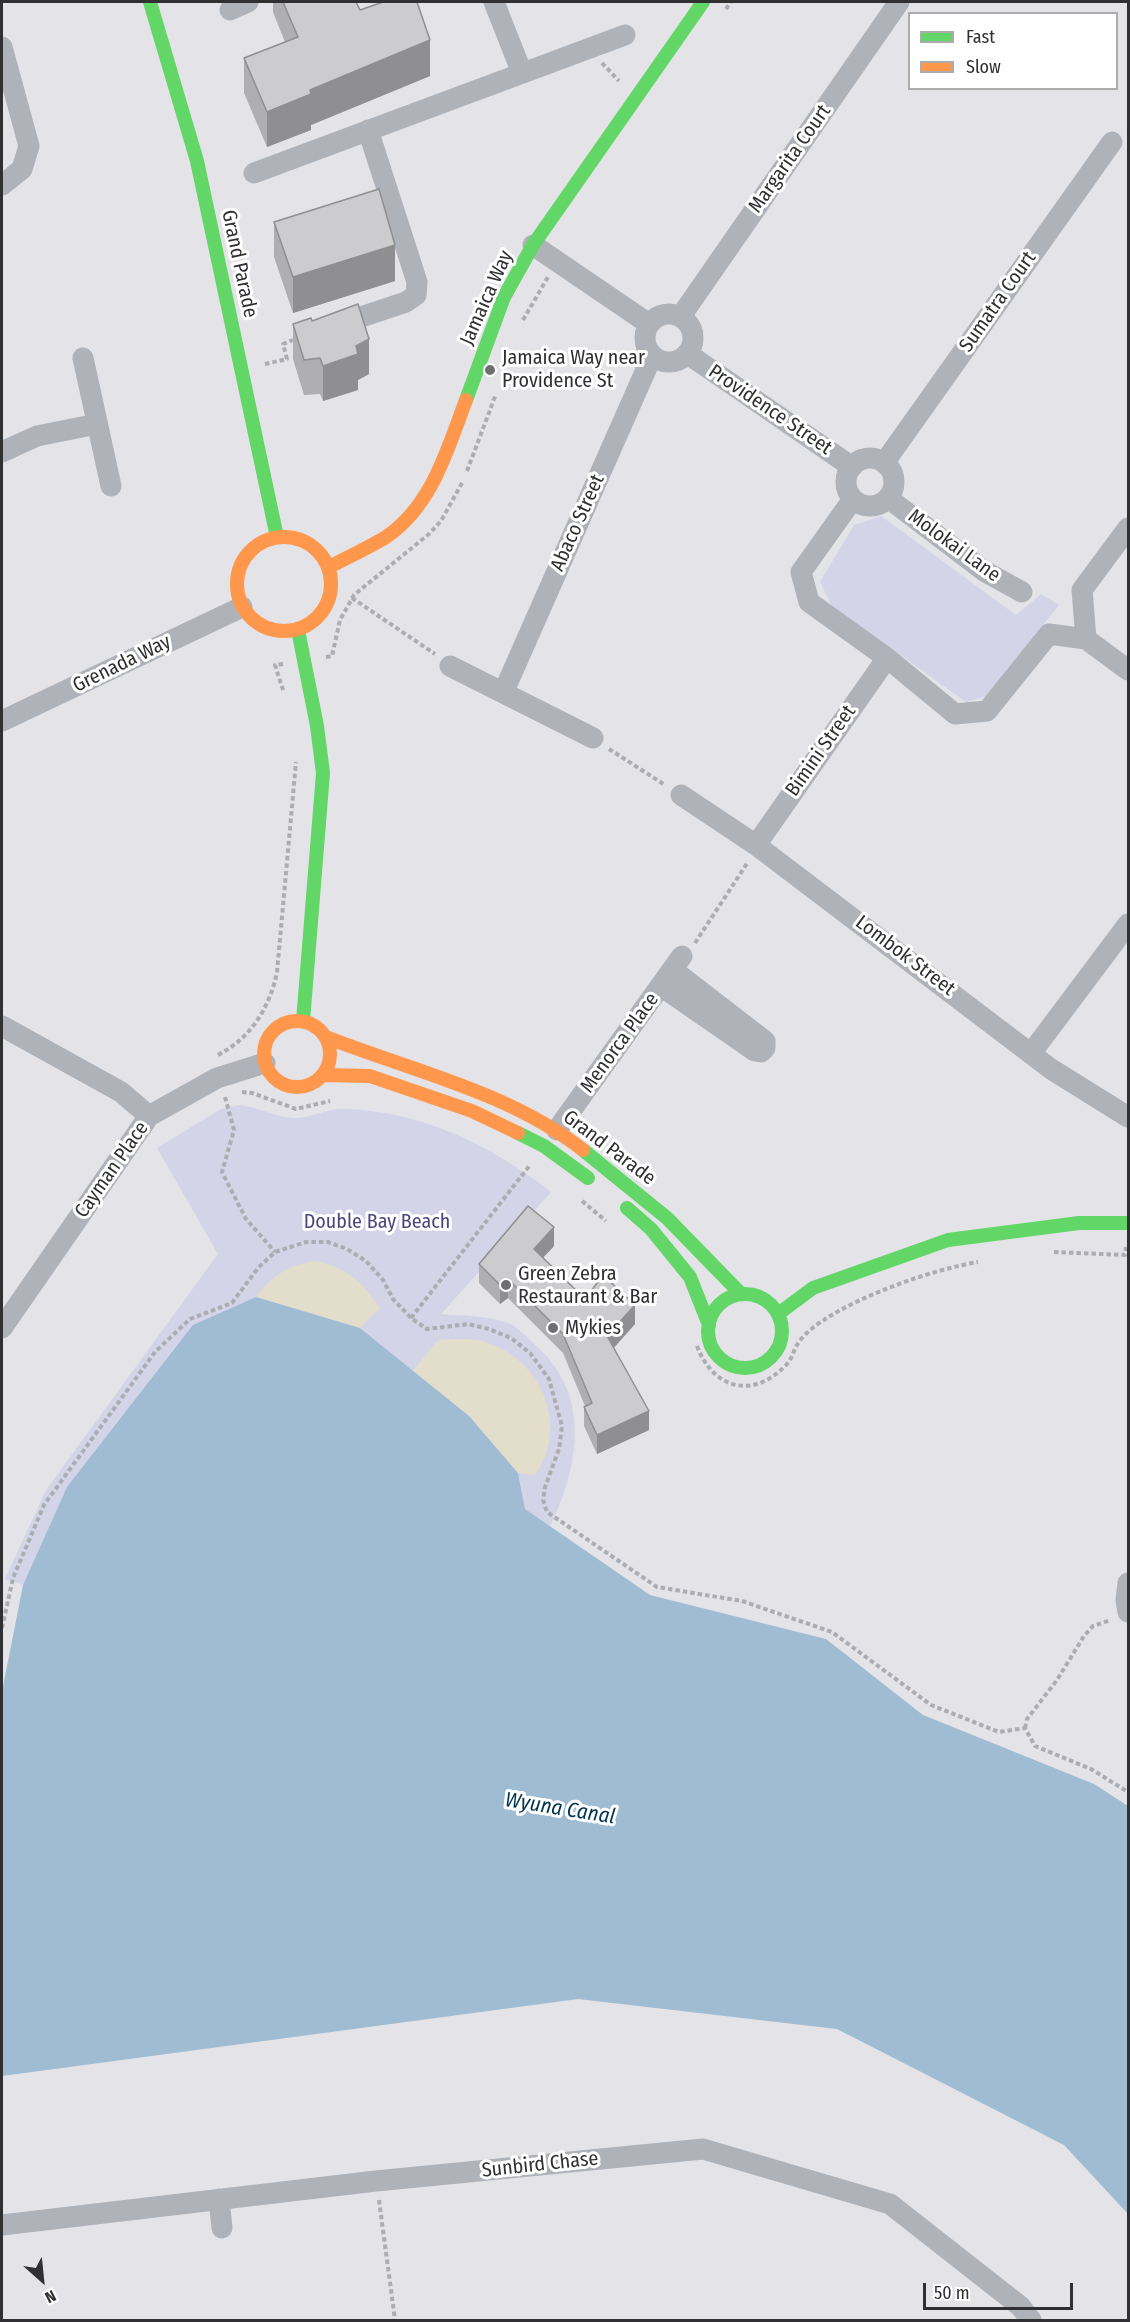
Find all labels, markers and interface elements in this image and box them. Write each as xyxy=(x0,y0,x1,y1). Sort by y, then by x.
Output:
legend xyxy=(908,12,1118,90)
text: Fast xyxy=(966,26,995,48)
text: Slow xyxy=(966,56,1001,78)
street label: Margarita Court xyxy=(744,100,836,218)
street label: Grand Parade xyxy=(216,208,262,320)
street label: Jamaica Way xyxy=(455,247,519,349)
street label: Sumatra Court xyxy=(955,247,1041,357)
place label: Jamaica Way near Providence St xyxy=(502,346,645,393)
street label: Providence Street xyxy=(704,360,836,460)
marker: Jamaica Way near Providence St xyxy=(483,363,497,377)
street label: Abaco Street xyxy=(546,471,610,575)
street label: Molokai Lane xyxy=(903,505,1005,587)
street label: Grenada Way xyxy=(69,630,175,698)
street label: Bimini Street xyxy=(781,701,861,801)
street label: Lombok Street xyxy=(850,911,960,1001)
street label: Menorca Place xyxy=(576,988,664,1098)
street label: Grand Parade xyxy=(558,1105,660,1191)
street label: Cayman Place xyxy=(70,1117,154,1223)
park label: Double Bay Beach xyxy=(304,1210,450,1234)
place label: Green Zebra Restaurant & Bar xyxy=(518,1262,657,1309)
marker: Green Zebra Restaurant & Bar xyxy=(499,1278,513,1292)
place label: Mykies xyxy=(565,1316,621,1340)
marker: Mykies xyxy=(546,1321,560,1335)
water label: Wyuna Canal xyxy=(503,1788,617,1830)
street label: Sunbird Chase xyxy=(481,2147,599,2183)
north arrow xyxy=(12,2250,72,2310)
scale bar xyxy=(926,2271,1076,2309)
text: 50 m xyxy=(934,2282,970,2304)
text: N xyxy=(42,2286,59,2307)

